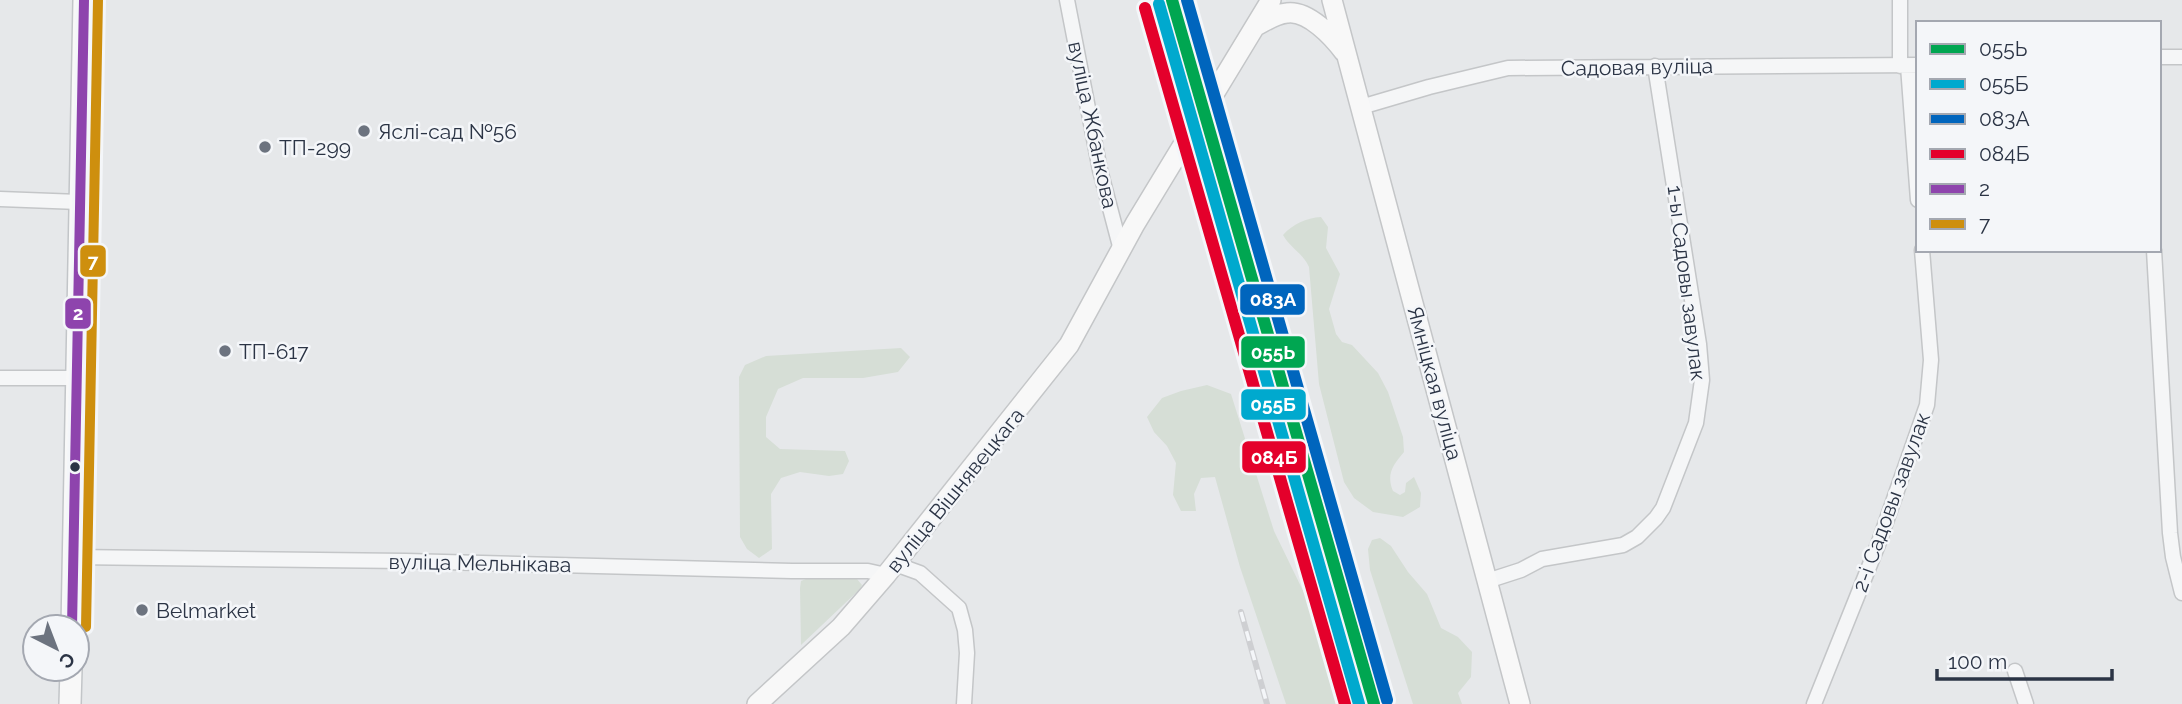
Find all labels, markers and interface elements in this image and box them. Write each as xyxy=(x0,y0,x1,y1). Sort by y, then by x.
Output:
legend xyxy=(1916,21,2161,252)
text: 055Ь xyxy=(1979,36,2028,61)
street label: вуліца Жбанкова xyxy=(1063,39,1123,211)
street label: Садовая вуліца xyxy=(1561,53,1713,81)
text: 055Б xyxy=(1979,71,2029,96)
text: 083А xyxy=(1979,106,2030,131)
place label: Яслі-сад №56 xyxy=(378,119,517,144)
marker: Яслі-сад №56 xyxy=(356,123,372,139)
place label: ТП-299 xyxy=(279,135,351,160)
marker: ТП-299 xyxy=(257,139,273,155)
text: 084Б xyxy=(1979,141,2030,166)
text: 2 xyxy=(1979,176,1990,201)
street label: 1-ы Садовы завулак xyxy=(1663,184,1711,382)
text: 7 xyxy=(1979,211,1991,236)
line badge: 7 xyxy=(79,244,107,278)
text: 7 xyxy=(88,250,99,272)
line badge: 083А xyxy=(1239,283,1306,316)
text: 083А xyxy=(1250,288,1296,310)
line badge: 2 xyxy=(64,297,92,330)
text: 2 xyxy=(73,302,83,324)
street label: Ямніцкая вуліца xyxy=(1402,303,1468,463)
line badge: 055Ь xyxy=(1240,335,1306,369)
place label: ТП-617 xyxy=(239,339,309,364)
text: 055Ь xyxy=(1251,341,1295,363)
marker: ТП-617 xyxy=(217,343,233,359)
line badge: 055Б xyxy=(1240,388,1307,421)
text: 055Б xyxy=(1250,393,1296,415)
street label: вуліца Вішнявецкага xyxy=(881,403,1029,577)
street label: 2-і Садовы завулак xyxy=(1847,409,1935,595)
line badge: 084Б xyxy=(1241,440,1307,474)
text: 084Б xyxy=(1251,446,1298,468)
unlabelled marker xyxy=(68,460,82,474)
street label: вуліца Мельнікава xyxy=(388,549,572,577)
place label: Belmarket xyxy=(156,598,256,623)
marker: Belmarket xyxy=(134,602,150,618)
north arrow xyxy=(21,613,91,683)
scale bar xyxy=(1937,638,2112,682)
text: С xyxy=(55,648,80,673)
text: 100 m xyxy=(1948,649,2007,674)

